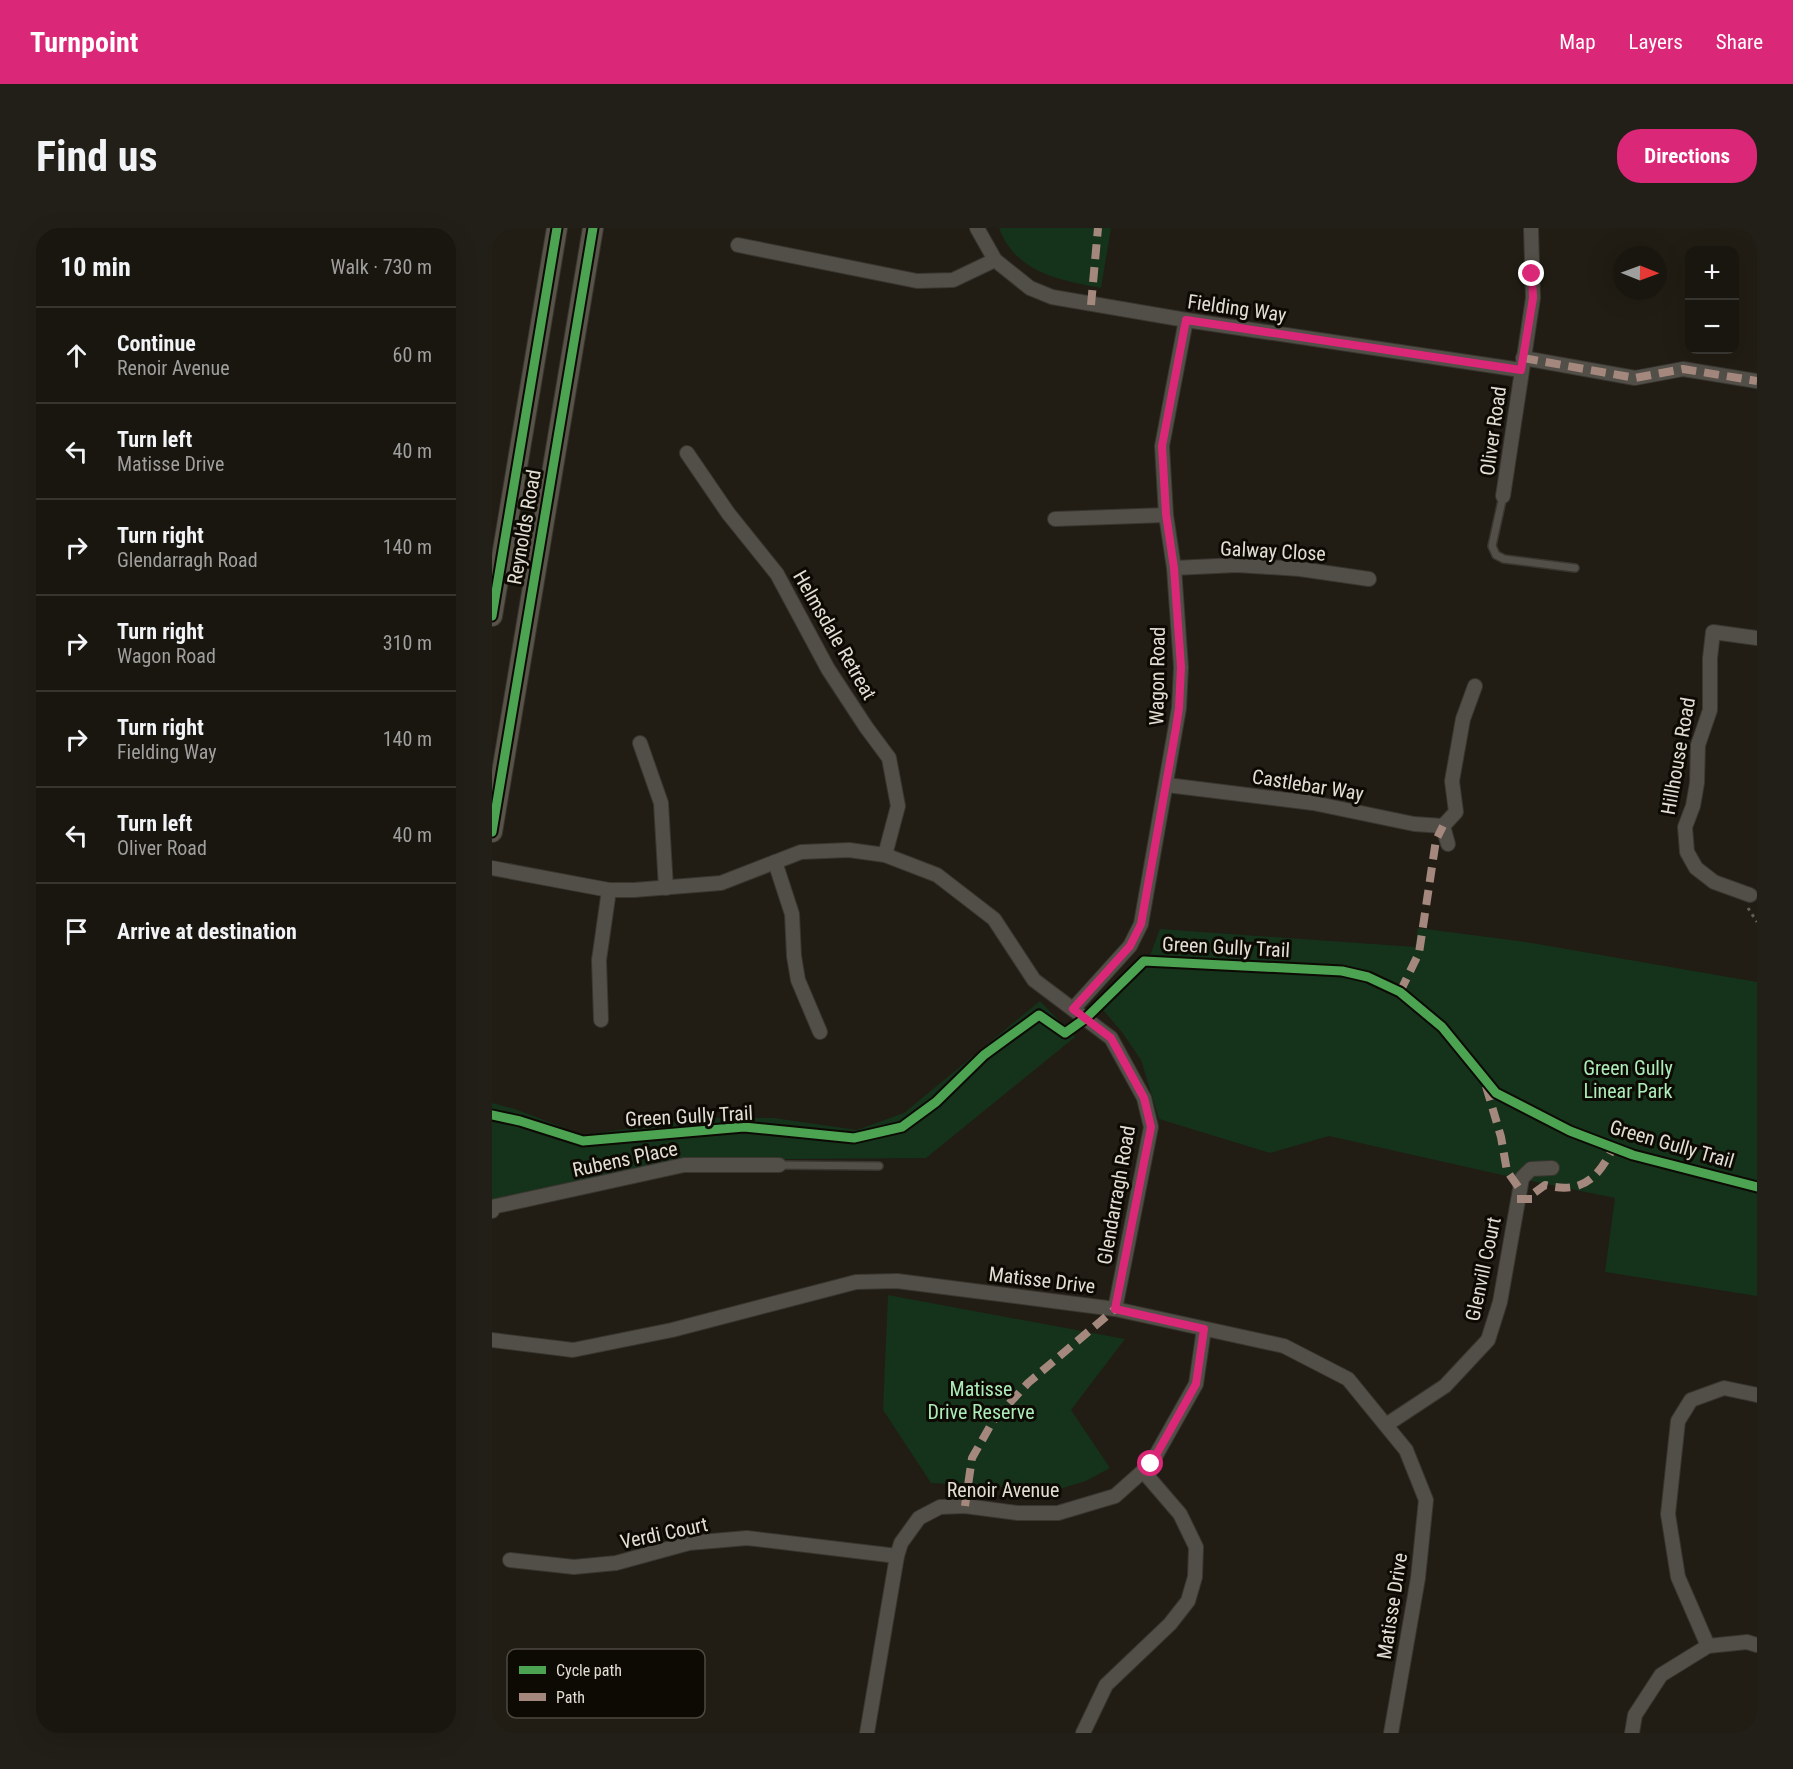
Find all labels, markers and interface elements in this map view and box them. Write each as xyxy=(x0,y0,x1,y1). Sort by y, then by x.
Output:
text: Turnpoint xyxy=(30,26,138,59)
text: Map xyxy=(1559,30,1596,54)
text: Layers xyxy=(1629,30,1683,54)
text: Share xyxy=(1716,30,1763,54)
button: Directions xyxy=(1617,129,1757,183)
text: Find us xyxy=(36,132,157,181)
north arrow xyxy=(1613,246,1667,300)
map controls xyxy=(1685,246,1739,354)
button: + xyxy=(1685,246,1739,300)
text: 10 min xyxy=(60,252,131,282)
text: Walk · 730 m xyxy=(331,255,432,279)
route end xyxy=(1518,260,1544,286)
street label: Fielding Way xyxy=(1186,289,1288,327)
button: − xyxy=(1685,300,1739,354)
text: Continue xyxy=(117,331,196,356)
icon: ahead xyxy=(60,339,93,372)
text: 60 m xyxy=(393,343,432,367)
text: Renoir Avenue xyxy=(117,356,230,380)
street label: Oliver Road xyxy=(1475,385,1511,477)
text: Turn left xyxy=(117,427,192,452)
icon: left xyxy=(60,435,93,468)
text: 40 m xyxy=(393,439,432,463)
text: Matisse Drive xyxy=(117,452,224,476)
street label: Reynolds Road xyxy=(502,468,546,586)
text: Turn right xyxy=(117,523,204,548)
icon: right xyxy=(60,531,93,564)
text: 140 m xyxy=(383,535,432,559)
street label: Galway Close xyxy=(1220,536,1326,566)
text: Glendarragh Road xyxy=(117,548,258,572)
street label: Helmsdale Retreat xyxy=(788,566,882,704)
text: Turn right xyxy=(117,619,204,644)
street label: Wagon Road xyxy=(1144,626,1170,726)
icon: right xyxy=(60,627,93,660)
text: 310 m xyxy=(383,631,432,655)
text: Wagon Road xyxy=(117,644,216,668)
street label: Hillhouse Road xyxy=(1656,695,1700,817)
text: Turn right xyxy=(117,715,204,740)
icon: right xyxy=(60,723,93,756)
text: 140 m xyxy=(383,727,432,751)
text: Fielding Way xyxy=(117,740,217,764)
street label: Castlebar Way xyxy=(1250,764,1366,806)
text: Turn left xyxy=(117,811,192,836)
icon: left xyxy=(60,819,93,852)
text: 40 m xyxy=(393,823,432,847)
text: Oliver Road xyxy=(117,836,207,860)
icon: arrive xyxy=(60,915,93,948)
text: Arrive at destination xyxy=(117,919,297,944)
street label: Green Gully Trail xyxy=(1161,932,1291,962)
park label: Green Gully Linear Park xyxy=(1583,1056,1673,1103)
street label: Green Gully Trail xyxy=(624,1101,754,1131)
street label: Green Gully Trail xyxy=(1607,1115,1737,1173)
street label: Glendarragh Road xyxy=(1092,1124,1140,1266)
street label: Rubens Place xyxy=(570,1136,680,1182)
street label: Glenvill Court xyxy=(1460,1215,1506,1323)
street label: Matisse Drive xyxy=(987,1262,1097,1298)
park label: Matisse Drive Reserve xyxy=(927,1377,1035,1424)
route start xyxy=(1137,1450,1163,1476)
street label: Renoir Avenue xyxy=(947,1478,1059,1502)
street label: Verdi Court xyxy=(618,1512,710,1554)
street label: Matisse Drive xyxy=(1372,1551,1412,1661)
legend xyxy=(507,1649,705,1718)
text: Cycle path xyxy=(556,1661,622,1680)
text: Path xyxy=(556,1688,585,1707)

